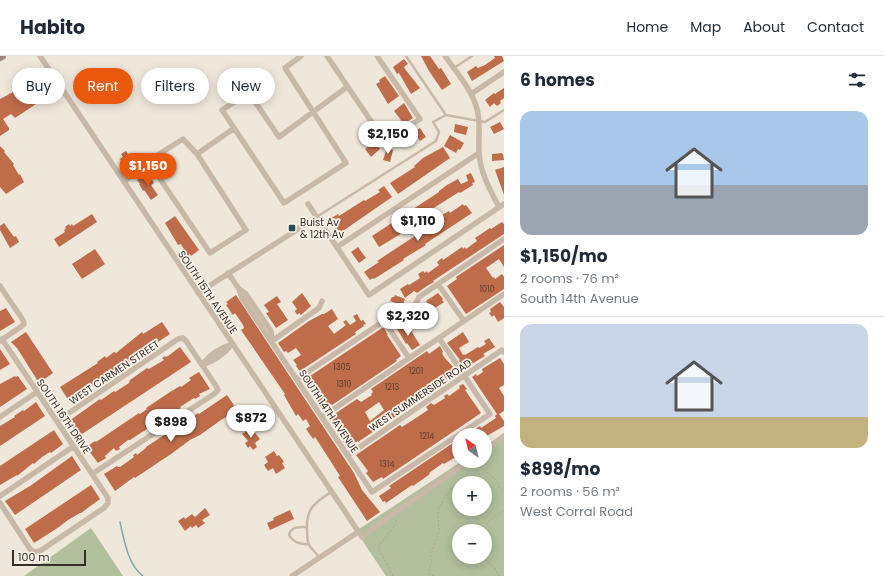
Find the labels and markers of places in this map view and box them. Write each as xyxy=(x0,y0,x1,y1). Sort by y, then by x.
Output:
pin: $2,150 xyxy=(355,121,421,155)
pin: $1,150 xyxy=(115,153,181,187)
pin: $1,110 xyxy=(385,208,451,242)
place label: Buist Av & 12th Av xyxy=(300,215,344,242)
marker: Buist Av & 12th Av xyxy=(287,223,297,233)
pin: $2,320 xyxy=(375,303,441,337)
pin: $872 xyxy=(227,405,275,439)
pin: $898 xyxy=(147,409,195,443)

